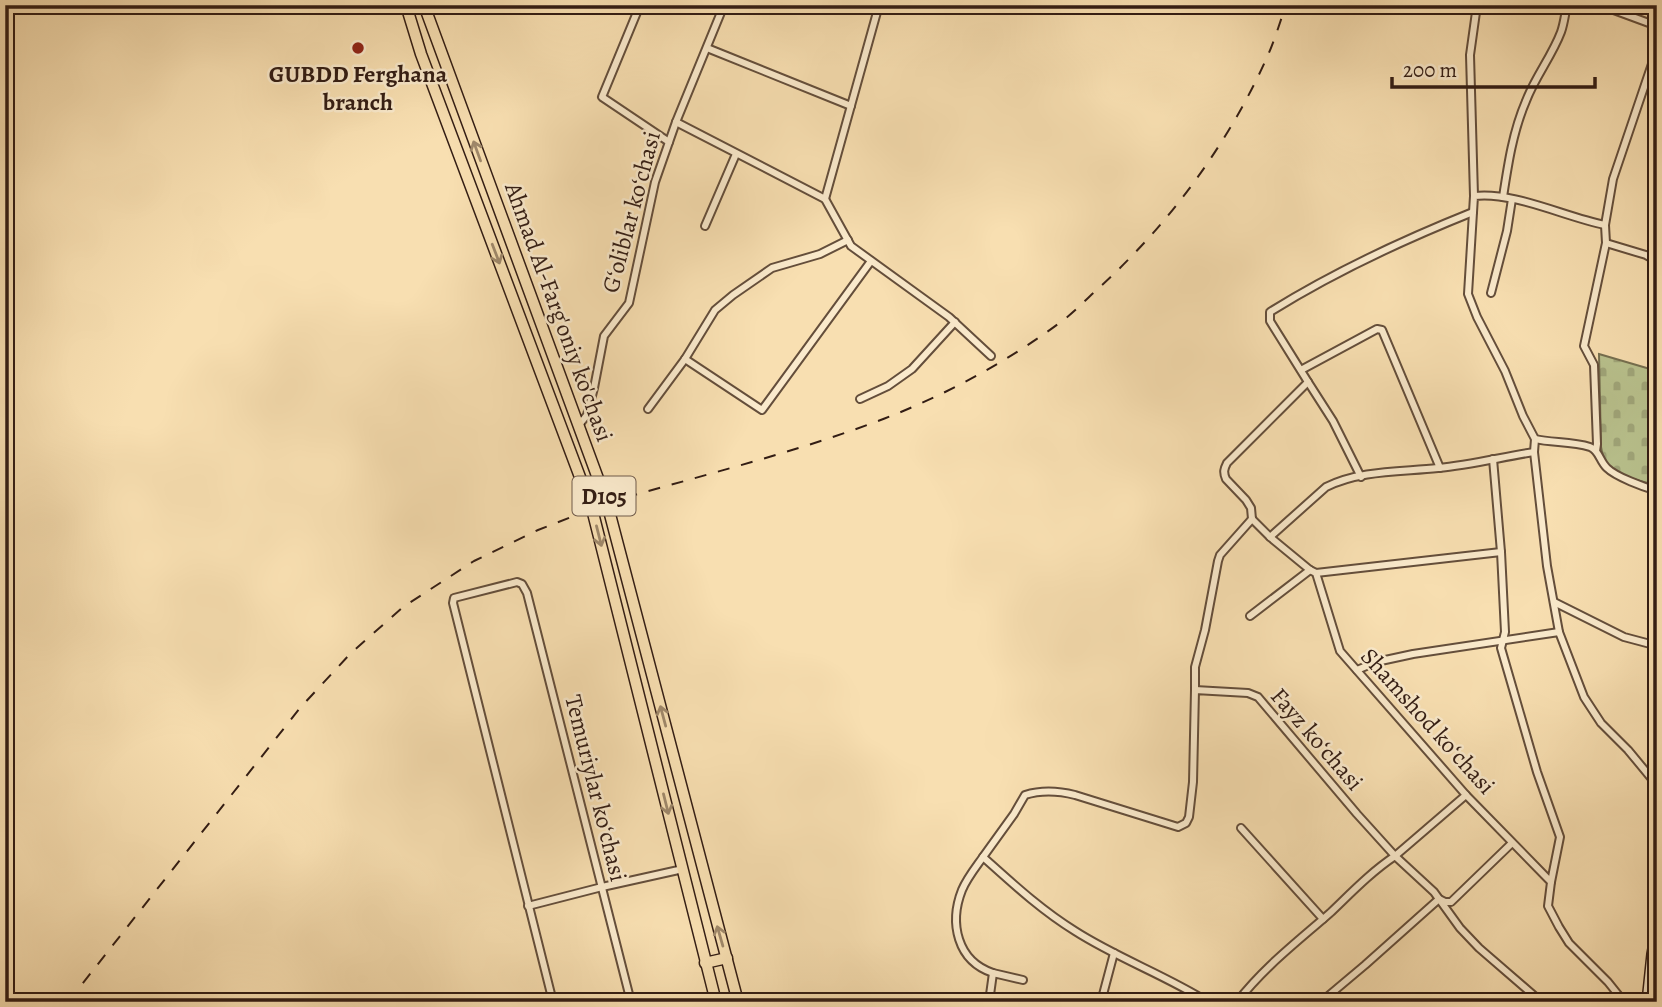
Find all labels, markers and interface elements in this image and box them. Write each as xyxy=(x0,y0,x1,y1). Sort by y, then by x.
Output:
marker: GUBDD Ferghana branch xyxy=(350,40,366,56)
scale bar xyxy=(1392,46,1596,90)
text: 200 m xyxy=(1403,56,1457,84)
place label: GUBDD Ferghana branch xyxy=(269,58,448,118)
street label: Gʻoliblar koʻchasi xyxy=(594,128,668,296)
one-way arrow xyxy=(470,141,482,163)
street label: Ahmad Al-Farg'oniy ko'chasi xyxy=(497,177,621,446)
one-way arrow xyxy=(490,242,503,264)
road number: D105 xyxy=(572,476,636,516)
one-way arrow xyxy=(593,525,606,547)
street label: Shamshod koʻchasi xyxy=(1354,641,1502,801)
street label: Fayz koʻchasi xyxy=(1263,681,1371,797)
street label: Temuriylar koʻchasi xyxy=(557,691,635,885)
one-way arrow xyxy=(656,705,669,728)
one-way arrow xyxy=(660,793,673,815)
one-way arrow xyxy=(713,925,726,947)

